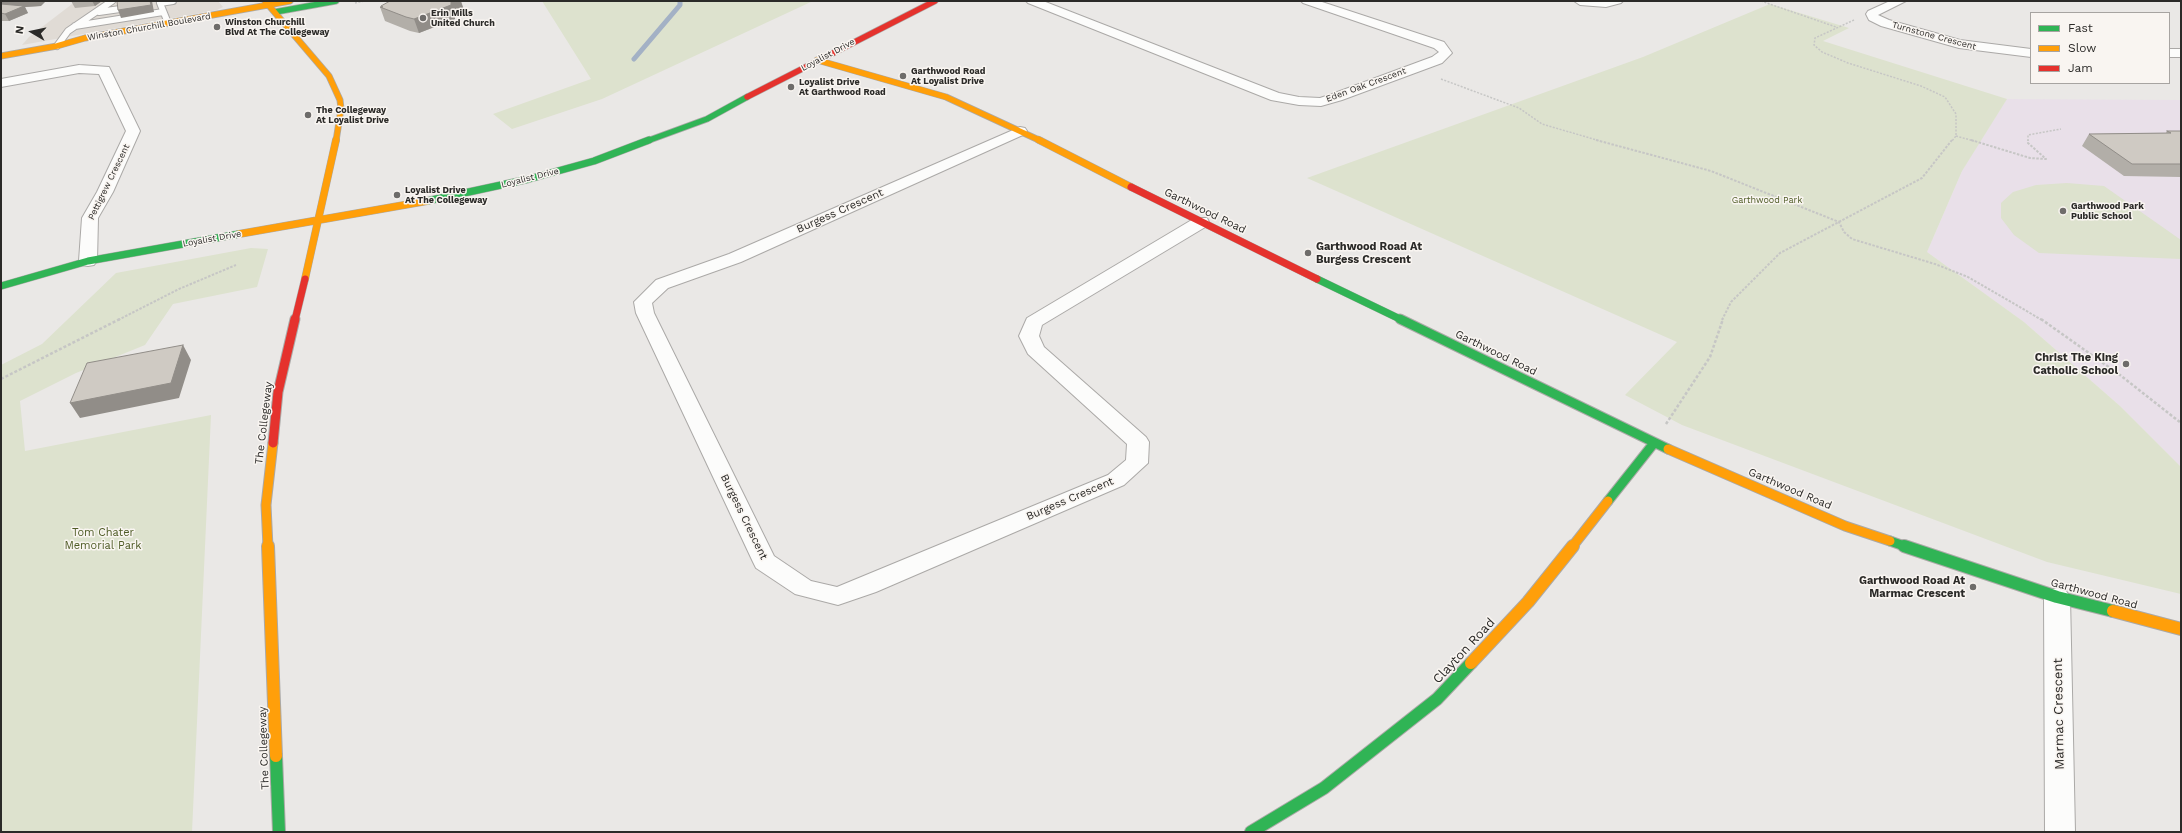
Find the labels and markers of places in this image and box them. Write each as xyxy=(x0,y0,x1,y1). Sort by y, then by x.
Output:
place label: Erin Mills United Church xyxy=(431,8,495,29)
marker: Erin Mills United Church xyxy=(418,13,428,23)
place label: Winston Churchill Blvd At The Collegeway xyxy=(225,17,329,38)
marker: Winston Churchill Blvd At The Collegeway xyxy=(212,22,222,32)
place label: Garthwood Road At Loyalist Drive xyxy=(911,66,985,87)
marker: Garthwood Road At Loyalist Drive xyxy=(898,71,908,81)
place label: Loyalist Drive At Garthwood Road xyxy=(799,77,886,98)
marker: Loyalist Drive At Garthwood Road xyxy=(786,82,796,92)
place label: The Collegeway At Loyalist Drive xyxy=(316,105,389,126)
marker: The Collegeway At Loyalist Drive xyxy=(303,110,313,120)
place label: Loyalist Drive At The Collegeway xyxy=(405,185,487,206)
marker: Loyalist Drive At The Collegeway xyxy=(392,190,402,200)
place label: Garthwood Park Public School xyxy=(2071,201,2144,222)
marker: Garthwood Park Public School xyxy=(2058,206,2068,216)
place label: Garthwood Road At Burgess Crescent xyxy=(1316,240,1422,266)
marker: Garthwood Road At Burgess Crescent xyxy=(1303,248,1313,258)
place label: Christ The King Catholic School xyxy=(2033,351,2118,377)
marker: Christ The King Catholic School xyxy=(2121,359,2131,369)
place label: Garthwood Road At Marmac Crescent xyxy=(1859,574,1965,600)
marker: Garthwood Road At Marmac Crescent xyxy=(1968,582,1978,592)

